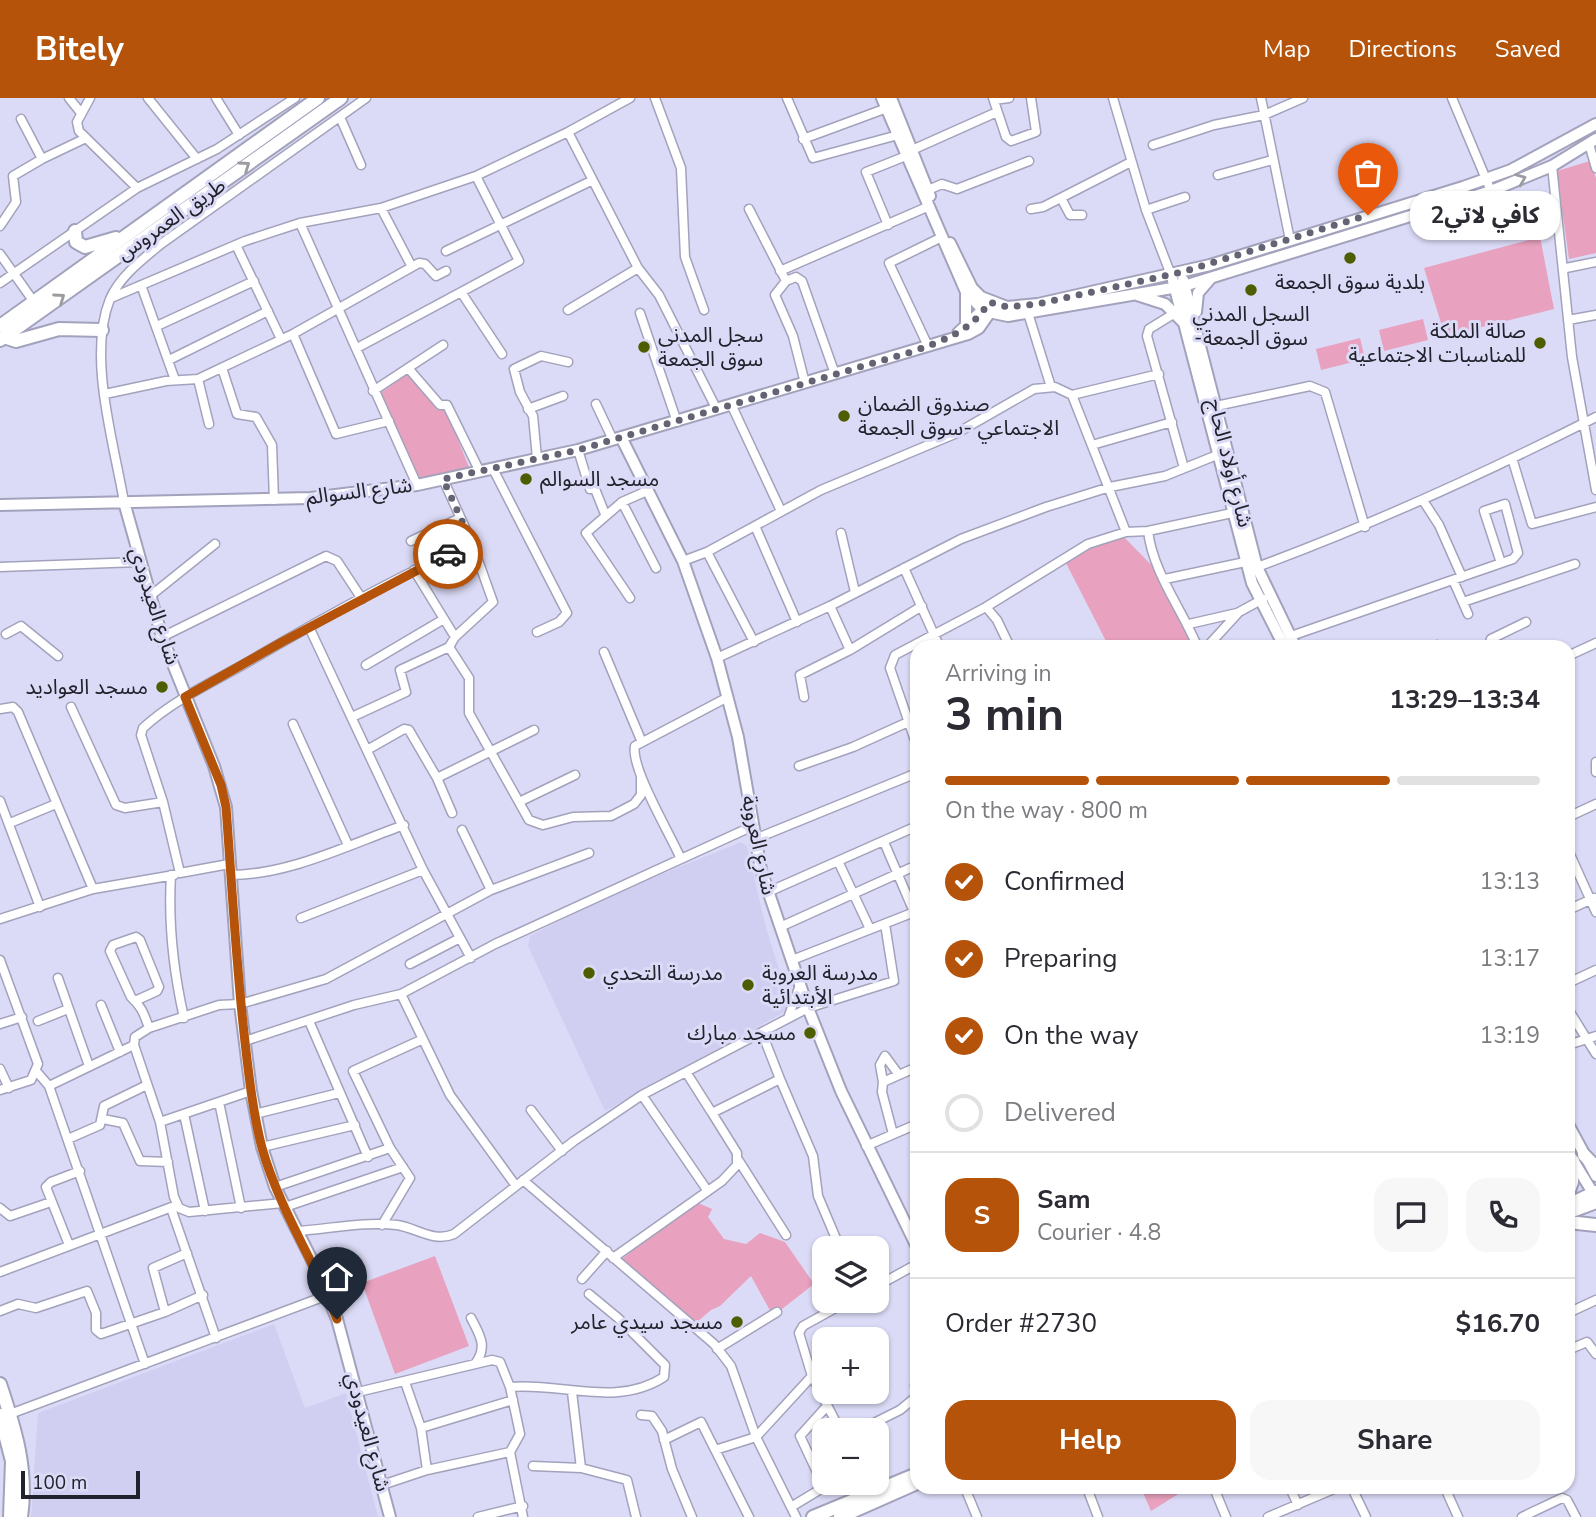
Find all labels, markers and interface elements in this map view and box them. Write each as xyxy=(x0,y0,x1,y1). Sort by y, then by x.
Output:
text: Bitely xyxy=(35,27,124,72)
text: Map xyxy=(1263,33,1310,65)
text: Directions xyxy=(1348,33,1457,65)
text: Saved xyxy=(1495,33,1561,65)
pin xyxy=(1338,143,1398,215)
icon: bag xyxy=(1349,154,1387,192)
one-way arrow xyxy=(237,162,250,174)
street label: طريق العمروس xyxy=(111,171,231,267)
one-way arrow xyxy=(1514,174,1526,188)
callout: كافي لاتي2 xyxy=(1410,190,1560,240)
text: كافي لاتي2 xyxy=(1431,200,1540,231)
marker: بلدية سوق الجمعة xyxy=(1342,250,1358,266)
place label: بلدية سوق الجمعة xyxy=(1275,268,1425,296)
marker: السجل المدني -سوق الجمعة xyxy=(1243,282,1259,298)
one-way arrow xyxy=(52,294,65,306)
place label: السجل المدني -سوق الجمعة xyxy=(1192,300,1310,352)
place label: صالة الملكة للمناسبات الاجتماعية xyxy=(1348,317,1526,369)
place label: سجل المدني سوق الجمعة xyxy=(658,321,763,373)
marker: صالة الملكة للمناسبات الاجتماعية xyxy=(1532,335,1548,351)
marker: سجل المدني سوق الجمعة xyxy=(636,339,652,355)
place label: صندوق الضمان الاجتماعي -سوق الجمعة xyxy=(858,390,1059,444)
street label: شارع أولاد الحاج xyxy=(1200,396,1260,531)
marker: صندوق الضمان الاجتماعي -سوق الجمعة xyxy=(836,408,852,424)
place label: مسجد السوالم xyxy=(540,465,659,494)
street label: شارع السوالم xyxy=(304,471,414,512)
marker: مسجد السوالم xyxy=(518,471,534,487)
courier xyxy=(413,519,483,589)
icon: car xyxy=(429,535,467,573)
street label: شارع العيدودي xyxy=(121,544,187,669)
text: Arriving in xyxy=(945,658,1052,689)
place label: مسجد العواديد xyxy=(25,673,148,701)
marker: مسجد العواديد xyxy=(154,679,170,695)
text: 13:29–13:34 xyxy=(1389,682,1540,717)
text: 3 min xyxy=(945,683,1064,746)
street label: شارع العروبة xyxy=(734,793,783,898)
text: On the way · 800 m xyxy=(945,795,1148,826)
icon: check xyxy=(945,863,983,901)
text: Confirmed xyxy=(1004,864,1125,899)
text: 13:13 xyxy=(1480,866,1540,897)
icon: check xyxy=(945,940,983,978)
text: Preparing xyxy=(1004,941,1117,976)
text: 13:17 xyxy=(1480,943,1540,974)
place label: مدرسة التحدي xyxy=(603,959,723,989)
place label: مدرسة العروبة الأبتدائية xyxy=(762,959,878,1011)
marker: مدرسة التحدي xyxy=(581,965,597,981)
marker: مدرسة العروبة الأبتدائية xyxy=(740,977,756,993)
icon: check xyxy=(945,1017,983,1055)
text: On the way xyxy=(1004,1018,1138,1053)
place label: مسجد مبارك xyxy=(687,1019,796,1047)
text: 13:19 xyxy=(1480,1020,1540,1051)
marker: مسجد مبارك xyxy=(802,1025,818,1041)
text: Delivered xyxy=(1004,1095,1116,1130)
button: chat xyxy=(1374,1178,1448,1252)
button: phone xyxy=(1466,1178,1540,1252)
text: Sam xyxy=(1037,1182,1090,1217)
text: S xyxy=(974,1198,990,1233)
text: Courier · 4.8 xyxy=(1037,1217,1161,1248)
map controls xyxy=(812,1236,889,1495)
button: layers xyxy=(812,1236,889,1313)
pin xyxy=(307,1247,367,1319)
icon: home xyxy=(318,1258,356,1296)
text: Order #2730 xyxy=(945,1306,1097,1341)
text: $16.70 xyxy=(1456,1306,1540,1341)
place label: مسجد سيدي عامر xyxy=(570,1308,723,1338)
marker: مسجد سيدي عامر xyxy=(729,1314,745,1330)
button: + xyxy=(812,1327,889,1404)
street label: شارع العيدودي xyxy=(337,1369,397,1495)
button: Help xyxy=(945,1400,1236,1480)
button: Share xyxy=(1250,1400,1540,1480)
button: − xyxy=(812,1418,889,1495)
scale bar xyxy=(21,1468,140,1500)
text: 100 m xyxy=(32,1470,87,1496)

